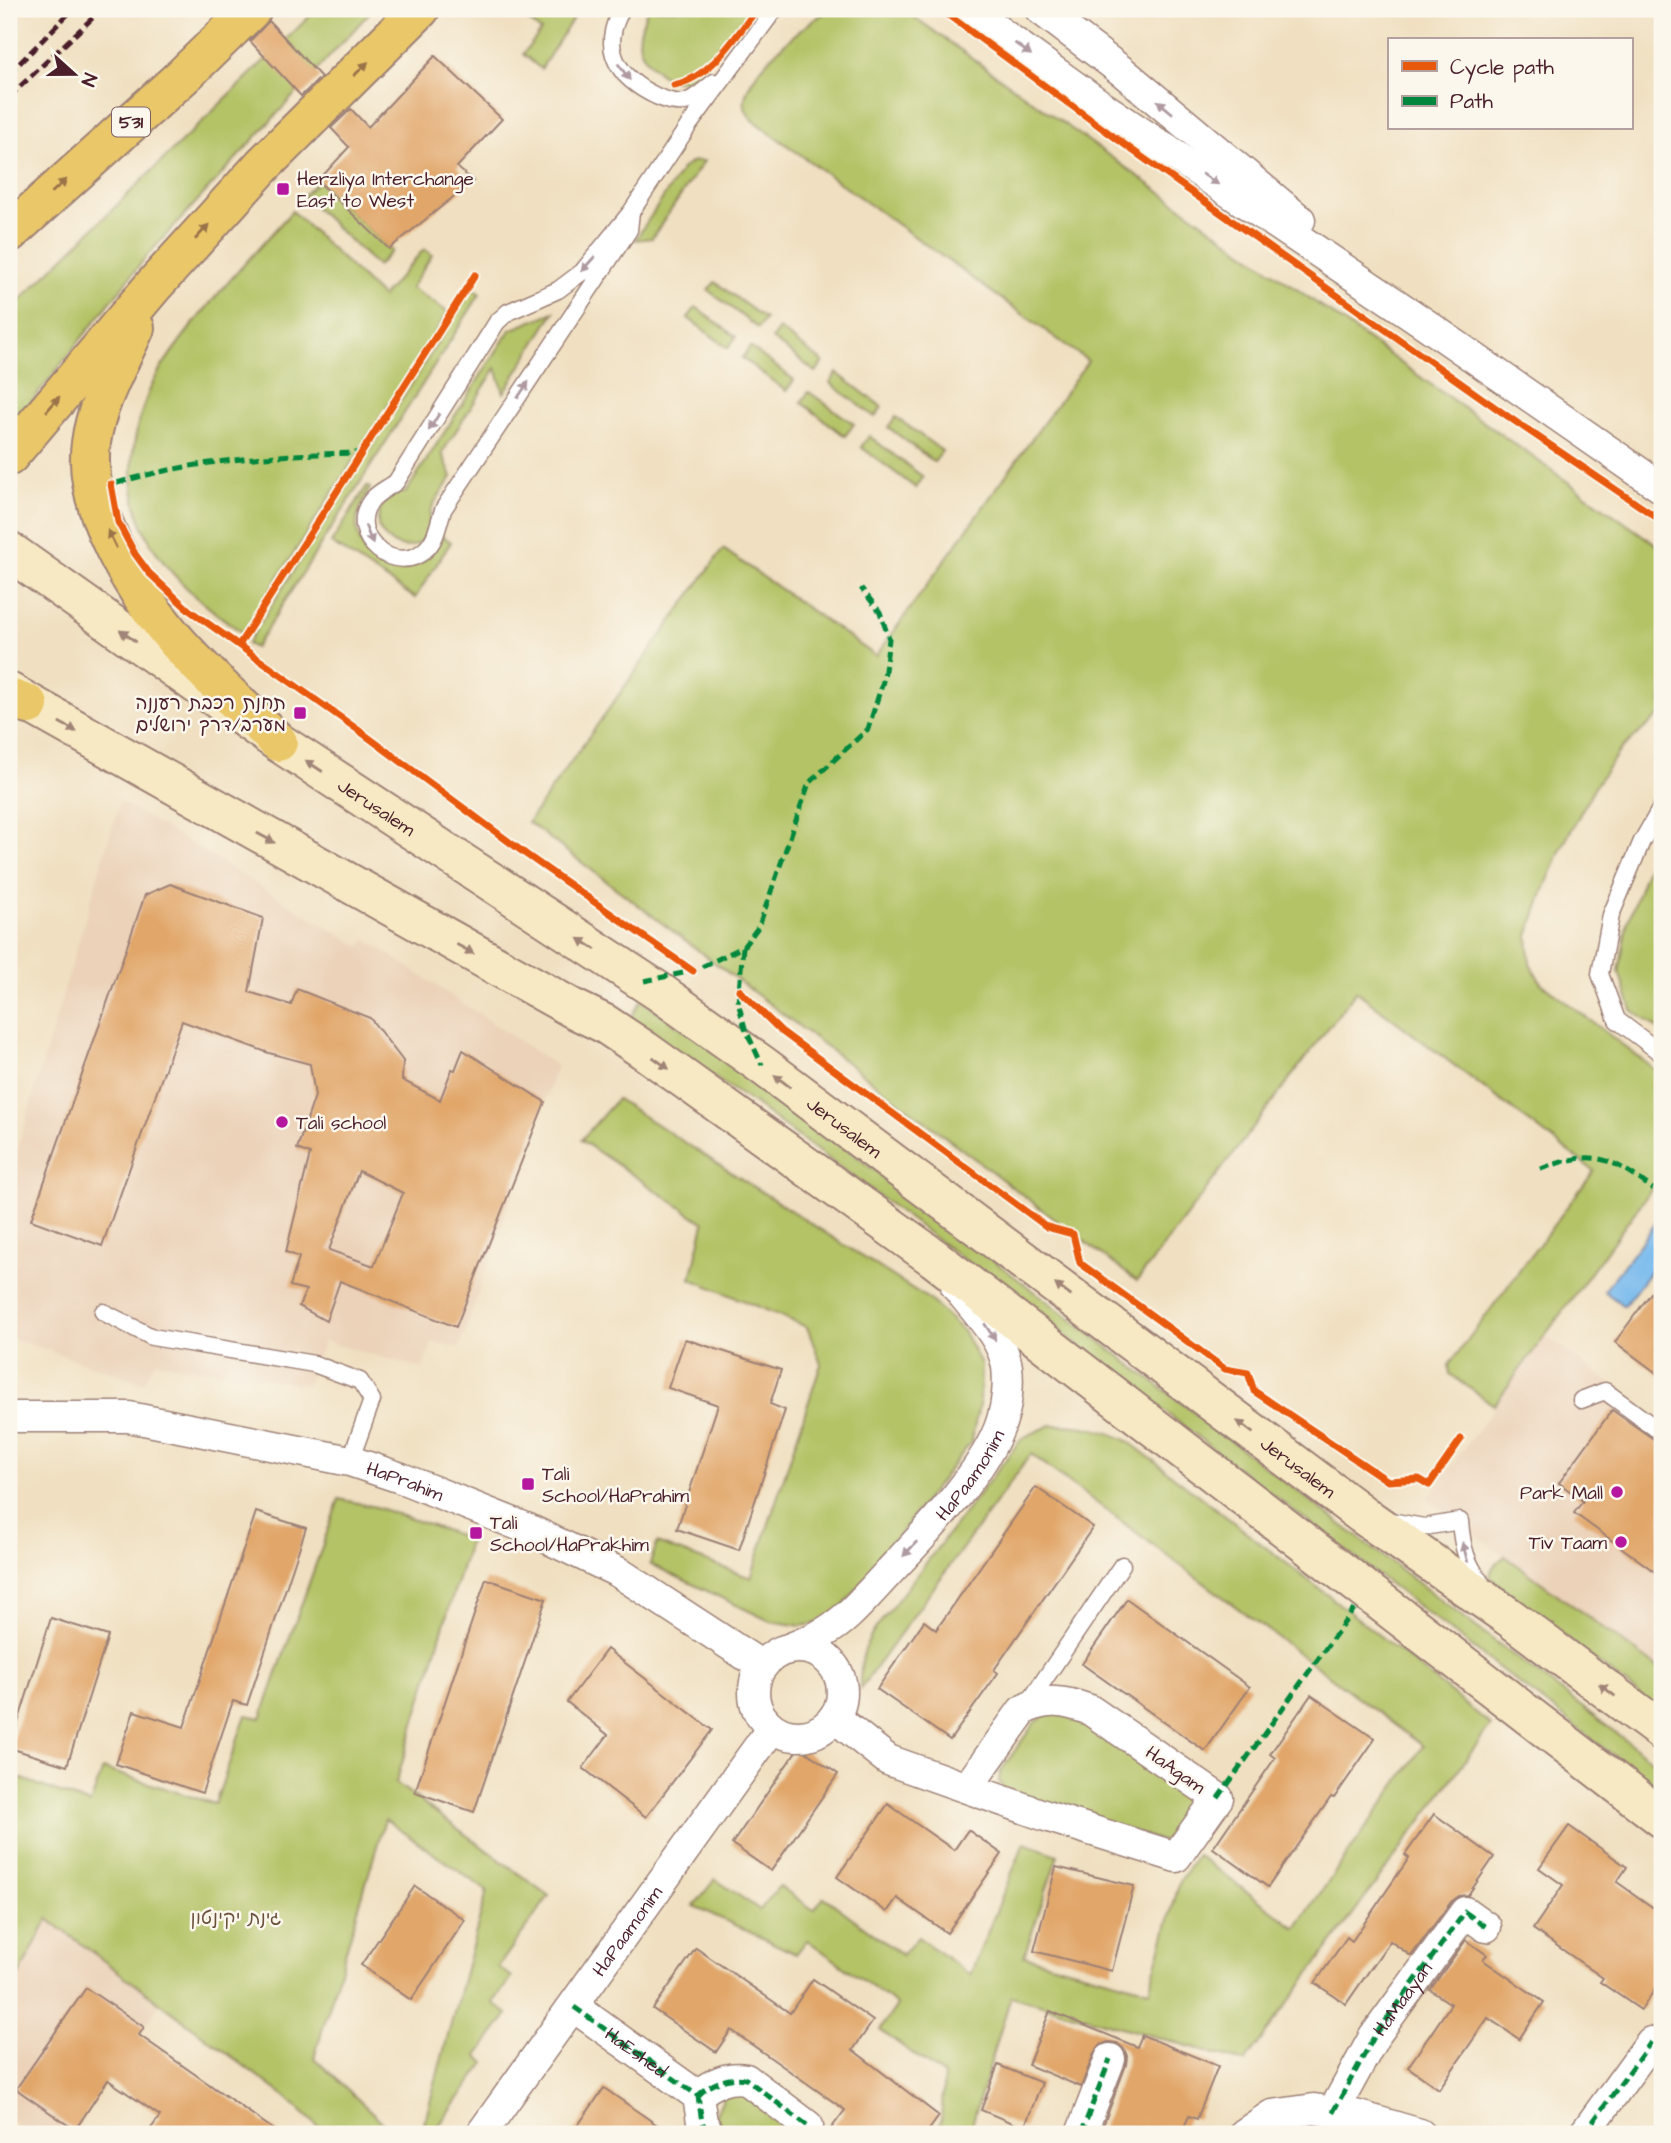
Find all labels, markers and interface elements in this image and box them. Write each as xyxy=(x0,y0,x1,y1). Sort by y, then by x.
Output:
north arrow xyxy=(38,38,108,108)
legend xyxy=(1388,38,1632,130)
one-way arrow xyxy=(1014,42,1032,56)
text: Cycle path xyxy=(1450,53,1555,84)
one-way arrow xyxy=(352,60,369,77)
one-way arrow xyxy=(617,62,631,81)
text: N xyxy=(74,69,103,90)
text: Path xyxy=(1450,87,1494,116)
one-way arrow xyxy=(1156,100,1173,115)
road number: 531 xyxy=(112,107,150,136)
place label: Herzliya Interchange East to West xyxy=(297,166,474,215)
one-way arrow xyxy=(1200,172,1219,185)
one-way arrow xyxy=(50,179,67,195)
marker: Herzliya Interchange East to West xyxy=(275,181,291,197)
one-way arrow xyxy=(194,224,210,241)
one-way arrow xyxy=(580,255,596,273)
one-way arrow xyxy=(516,380,529,400)
one-way arrow xyxy=(45,395,60,412)
one-way arrow xyxy=(427,412,440,432)
one-way arrow xyxy=(363,525,374,546)
one-way arrow xyxy=(106,529,117,549)
one-way arrow xyxy=(119,629,137,643)
place label: תחנת רכבת רעננה מערב/דרך ירושלים xyxy=(135,690,286,739)
marker: תחנת רכבת רעננה מערב/דרך ירושלים xyxy=(292,705,308,721)
one-way arrow xyxy=(58,721,77,733)
one-way arrow xyxy=(305,759,323,773)
street label: Jerusalem xyxy=(332,773,420,843)
one-way arrow xyxy=(257,832,276,844)
one-way arrow xyxy=(577,938,596,951)
one-way arrow xyxy=(455,943,475,955)
one-way arrow xyxy=(652,1055,670,1069)
one-way arrow xyxy=(774,1073,792,1088)
street label: Jerusalem xyxy=(800,1091,887,1165)
place label: Tali school xyxy=(296,1110,386,1137)
marker: Tali school xyxy=(274,1114,290,1130)
one-way arrow xyxy=(1054,1284,1072,1298)
one-way arrow xyxy=(983,1323,997,1341)
one-way arrow xyxy=(1236,1420,1254,1434)
street label: HaPaamonim xyxy=(930,1426,1012,1527)
street label: Jerusalem xyxy=(1254,1431,1341,1505)
street label: HaPrahim xyxy=(363,1455,448,1509)
place label: Tali School/HaPrahim xyxy=(542,1461,689,1510)
marker: Tali School/HaPrahim xyxy=(520,1476,536,1492)
place label: Park Mall xyxy=(1520,1480,1603,1507)
marker: Park Mall xyxy=(1609,1484,1625,1500)
place label: Tali School/HaPrakhim xyxy=(490,1510,649,1559)
marker: Tali School/HaPrakhim xyxy=(468,1525,484,1541)
place label: Tiv Taam xyxy=(1529,1530,1607,1557)
marker: Tiv Taam xyxy=(1613,1534,1629,1550)
one-way arrow xyxy=(903,1540,919,1557)
one-way arrow xyxy=(1459,1540,1470,1562)
one-way arrow xyxy=(1598,1683,1617,1697)
street label: HaAgam xyxy=(1139,1740,1211,1802)
street label: HaPaamonim xyxy=(586,1881,670,1982)
park label: גינת יקינטון xyxy=(190,1905,282,1932)
street label: HaMaayan xyxy=(1367,1957,1439,2042)
street label: HaEshed xyxy=(599,2021,673,2085)

